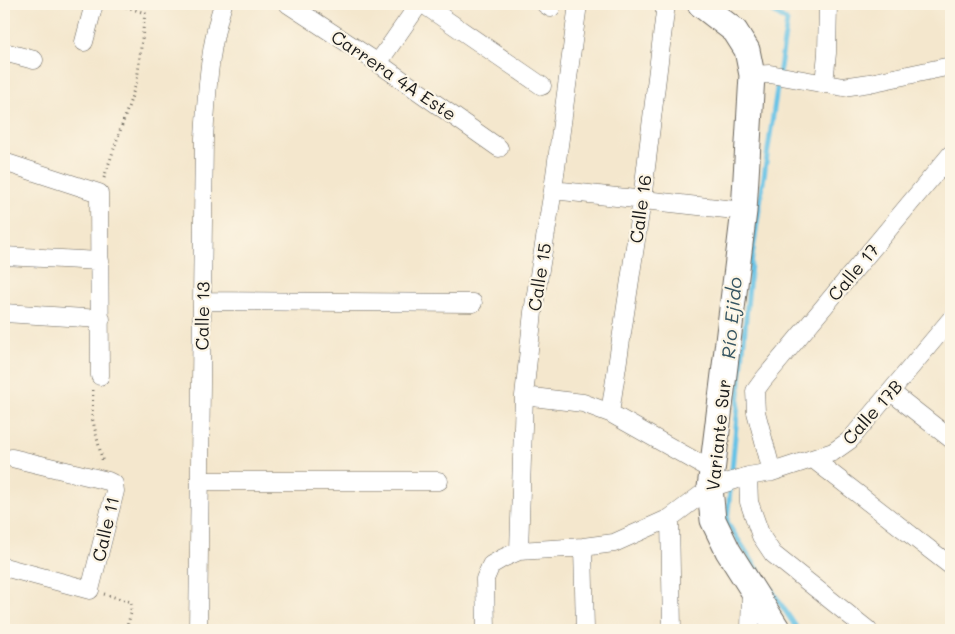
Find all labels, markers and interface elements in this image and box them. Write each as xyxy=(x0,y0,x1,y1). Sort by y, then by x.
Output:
street label: Carrera 4A Este xyxy=(327,24,461,126)
street label: Calle 16 xyxy=(623,173,657,245)
street label: Calle 17 xyxy=(822,238,884,306)
street label: Calle 15 xyxy=(522,241,556,313)
water label: Río Ejido xyxy=(715,276,747,360)
street label: Calle 13 xyxy=(189,281,215,351)
street label: Calle 17B xyxy=(837,375,907,449)
street label: Variante Sur xyxy=(700,378,736,492)
street label: Calle 11 xyxy=(86,494,124,564)

